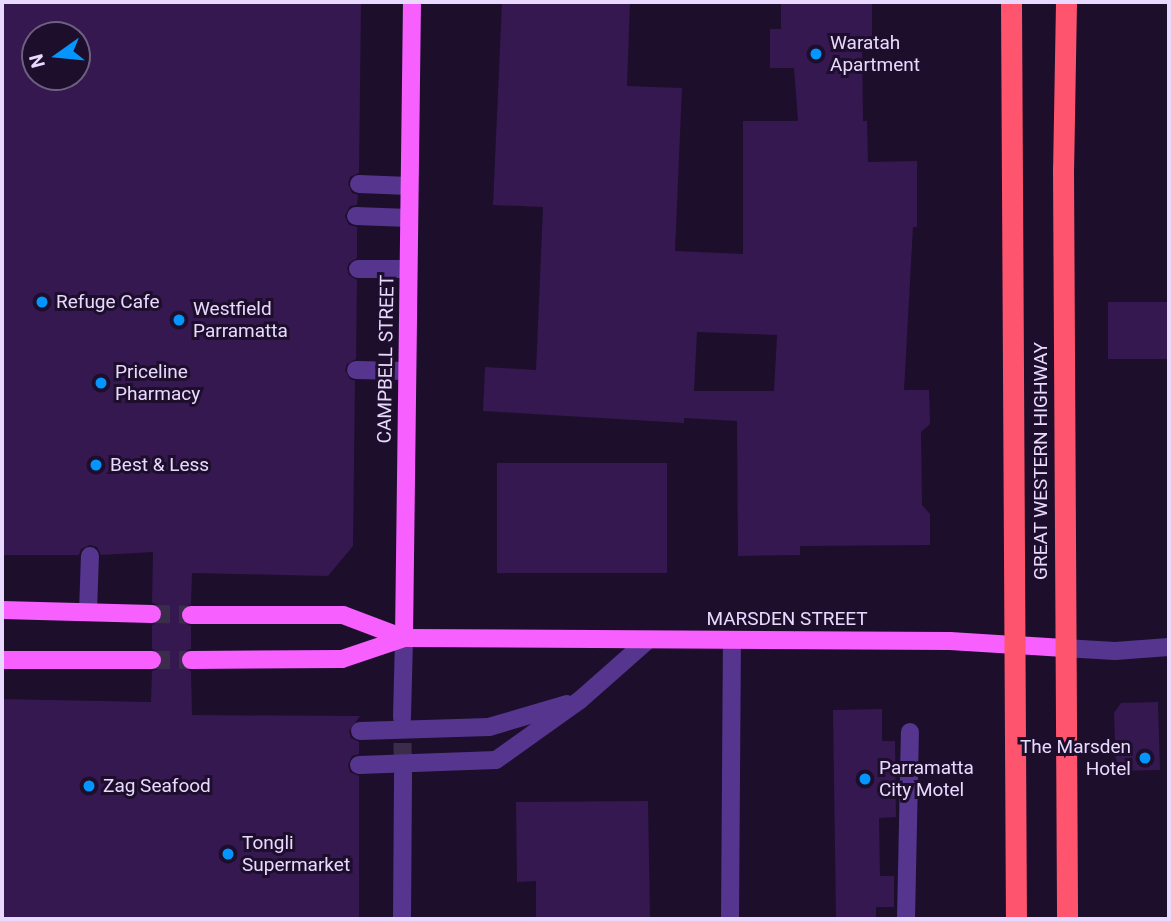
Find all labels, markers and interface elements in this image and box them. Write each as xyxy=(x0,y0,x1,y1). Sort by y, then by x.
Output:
north arrow xyxy=(21,21,91,91)
place label: Waratah Apartment xyxy=(830,32,920,76)
marker: Waratah Apartment xyxy=(808,46,824,62)
text: N xyxy=(24,52,50,70)
street label: CAMPBELL STREET xyxy=(373,275,399,443)
place label: Refuge Cafe xyxy=(56,291,159,313)
marker: Refuge Cafe xyxy=(34,294,50,310)
place label: Westfield Parramatta xyxy=(193,298,288,342)
marker: Westfield Parramatta xyxy=(171,312,187,328)
street label: GREAT WESTERN HIGHWAY xyxy=(1030,342,1052,580)
place label: Priceline Pharmacy xyxy=(115,361,200,405)
marker: Priceline Pharmacy xyxy=(93,375,109,391)
place label: Best & Less xyxy=(110,454,209,476)
marker: Best & Less xyxy=(88,457,104,473)
street label: MARSDEN STREET xyxy=(706,608,868,630)
place label: The Marsden Hotel xyxy=(1020,736,1131,780)
marker: The Marsden Hotel xyxy=(1137,750,1153,766)
place label: Parramatta City Motel xyxy=(879,757,974,801)
marker: Parramatta City Motel xyxy=(857,771,873,787)
place label: Zag Seafood xyxy=(103,775,211,797)
marker: Zag Seafood xyxy=(81,778,97,794)
place label: Tongli Supermarket xyxy=(242,832,350,876)
marker: Tongli Supermarket xyxy=(220,846,236,862)

